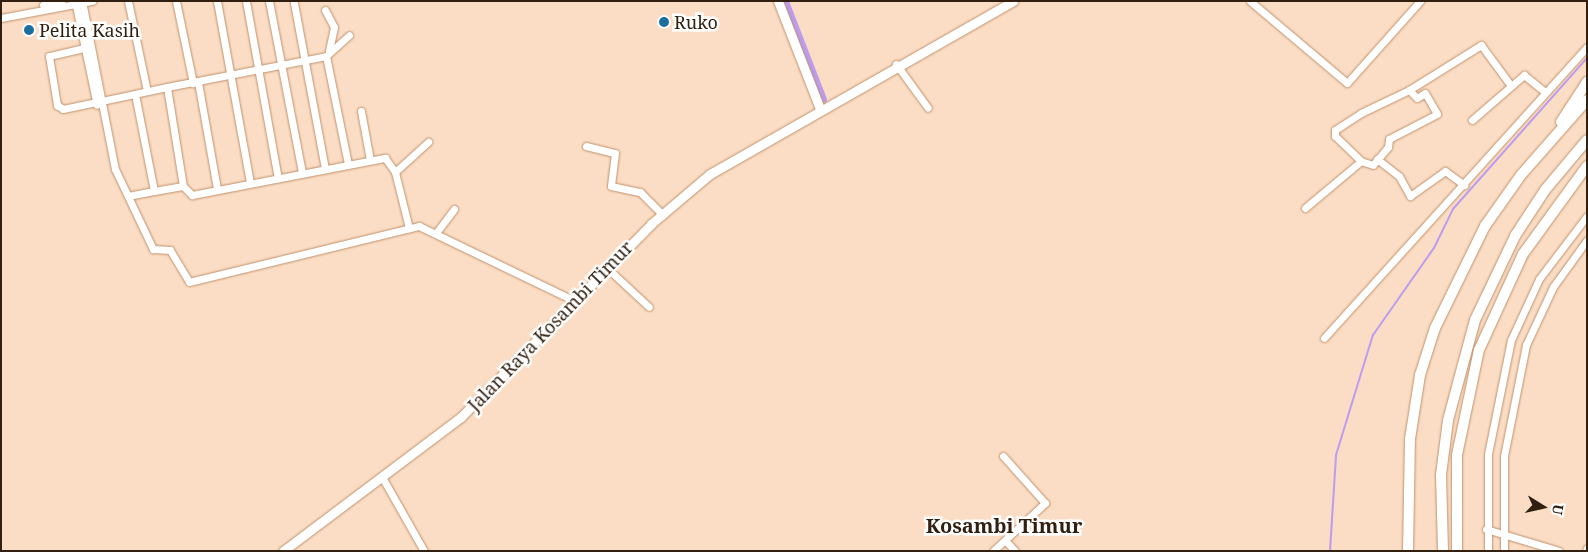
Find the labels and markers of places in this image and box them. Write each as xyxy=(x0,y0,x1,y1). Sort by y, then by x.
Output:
place label: Ruko xyxy=(674,11,718,33)
marker: Ruko xyxy=(658,16,670,28)
place label: Pelita Kasih xyxy=(39,19,140,41)
marker: Pelita Kasih xyxy=(23,24,35,36)

